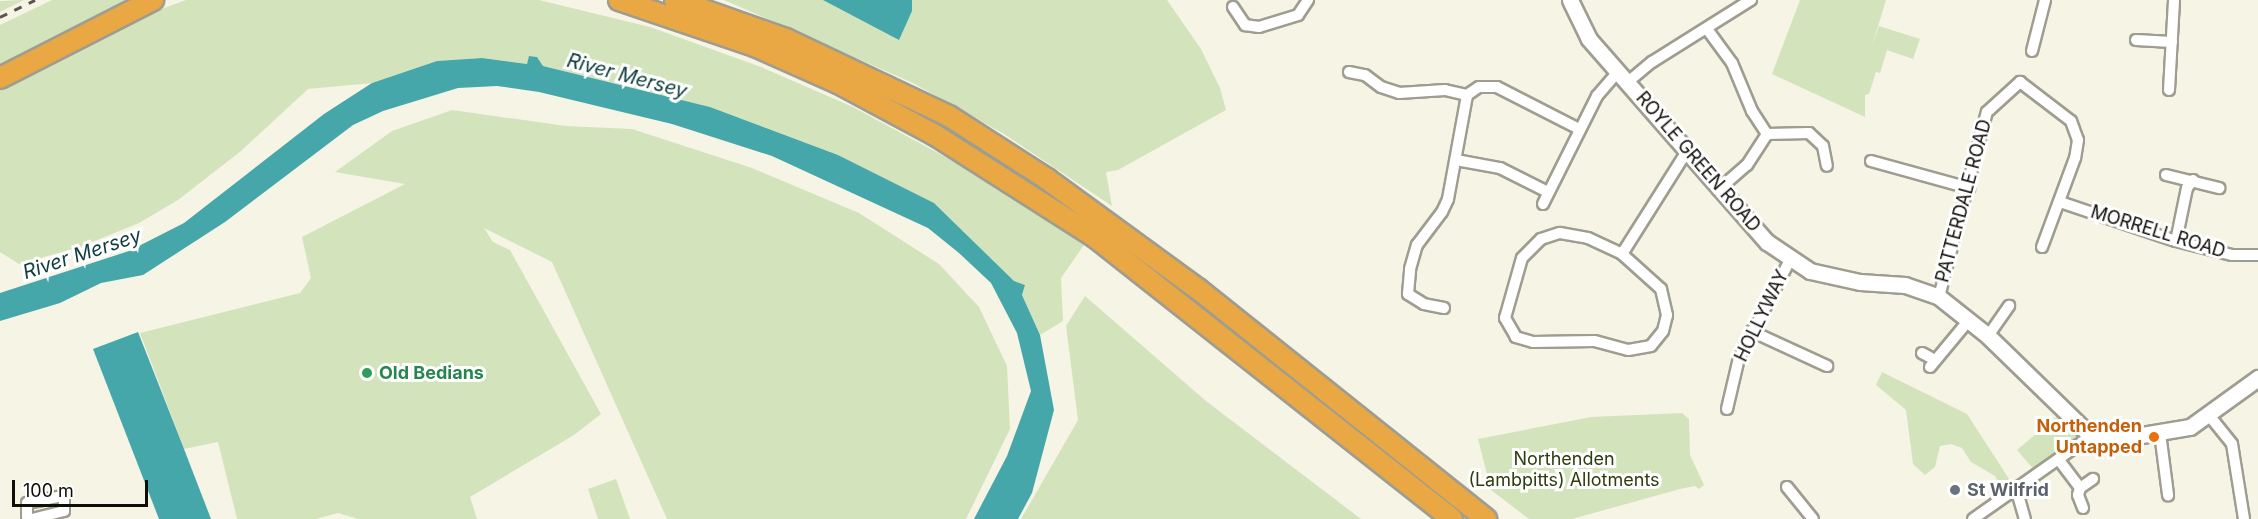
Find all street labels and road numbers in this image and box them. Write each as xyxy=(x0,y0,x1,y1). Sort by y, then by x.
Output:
street label: ROYLE GREEN ROAD xyxy=(1631,88,1765,236)
street label: PATTERDALE ROAD xyxy=(1932,117,1996,285)
street label: MORRELL ROAD xyxy=(2088,201,2228,263)
street label: HOLLYWAY xyxy=(1731,267,1793,365)

